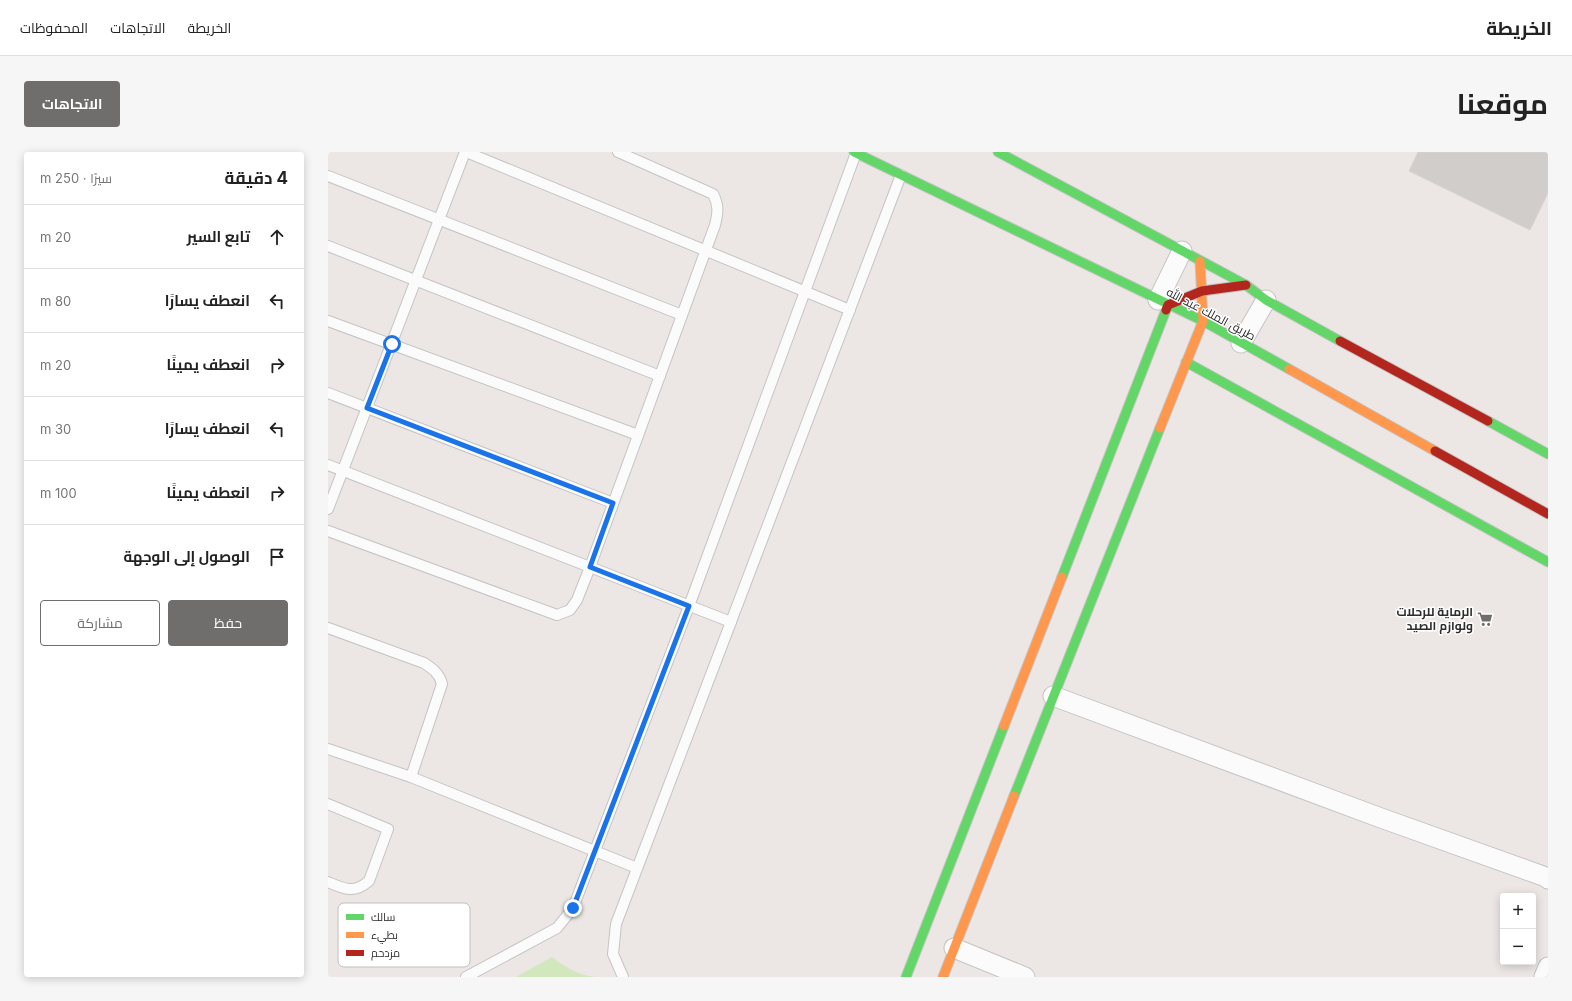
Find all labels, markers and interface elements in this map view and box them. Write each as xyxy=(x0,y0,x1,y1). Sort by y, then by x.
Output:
text: الخريطة xyxy=(1486,17,1552,40)
text: المحفوظات xyxy=(20,19,88,36)
text: الاتجاهات xyxy=(110,19,166,36)
text: الخريطة xyxy=(188,19,231,36)
button: الاتجاهات xyxy=(24,81,120,127)
text: موقعنا xyxy=(1457,87,1548,121)
text: 4 دقيقة xyxy=(224,168,288,188)
text: سيرًا · 250 m xyxy=(40,170,112,186)
icon: ahead xyxy=(266,226,288,248)
text: تابع السير xyxy=(187,227,250,246)
text: 20 m xyxy=(40,229,71,245)
street label: طريق الملك عبد الله xyxy=(1164,284,1258,343)
icon: left xyxy=(266,290,288,312)
text: انعطف يسارًا xyxy=(165,291,250,310)
text: 80 m xyxy=(40,293,71,309)
route start xyxy=(383,335,401,353)
icon: right xyxy=(266,354,288,376)
text: انعطف يمينًا xyxy=(166,355,250,374)
text: 20 m xyxy=(40,357,71,373)
icon: left xyxy=(266,418,288,440)
text: انعطف يسارًا xyxy=(165,419,250,438)
text: 30 m xyxy=(40,421,71,437)
icon: right xyxy=(266,482,288,504)
text: انعطف يمينًا xyxy=(166,483,250,502)
text: 100 m xyxy=(40,485,77,501)
icon: arrive xyxy=(266,546,288,568)
text: الوصول إلى الوجهة xyxy=(123,547,250,566)
button: مشاركة xyxy=(40,600,160,646)
button: حفظ xyxy=(168,600,288,646)
place label: الرماية للرحلات ولوازم الصيد xyxy=(1396,604,1473,634)
supermarket icon: الرماية للرحلات ولوازم الصيد xyxy=(1476,610,1494,628)
map controls xyxy=(1500,893,1536,965)
button: + xyxy=(1500,893,1536,929)
route end xyxy=(564,899,582,917)
legend xyxy=(338,903,470,967)
text: سالك xyxy=(371,910,395,924)
text: بطيء xyxy=(371,928,398,944)
button: − xyxy=(1500,929,1536,965)
text: مزدحم xyxy=(371,946,400,961)

